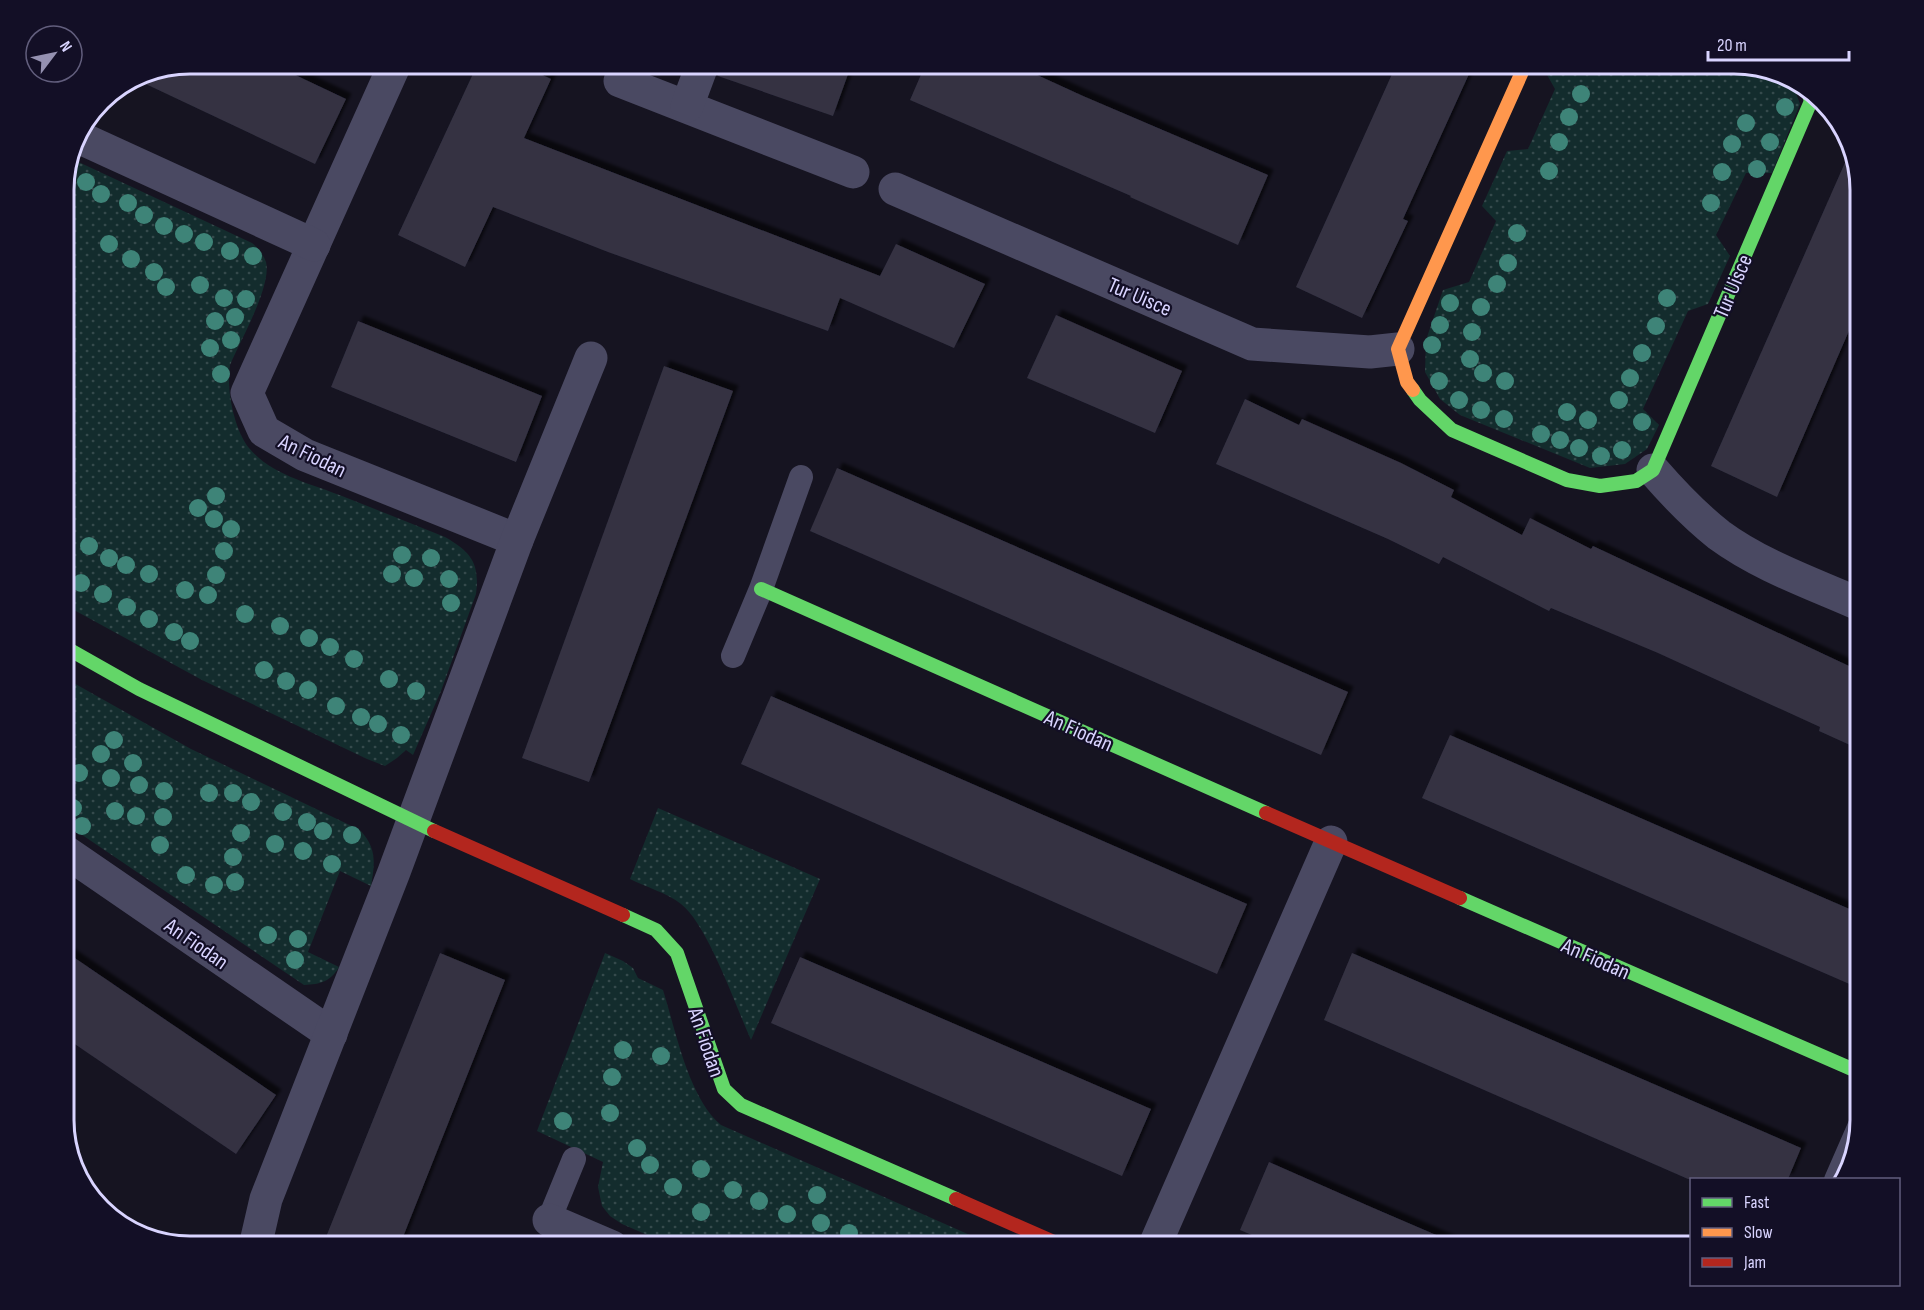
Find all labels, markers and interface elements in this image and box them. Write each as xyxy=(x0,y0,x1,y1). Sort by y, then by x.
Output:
north arrow xyxy=(24,24,84,84)
scale bar xyxy=(1708,24,1849,62)
text: 20 m xyxy=(1717,35,1747,56)
text: N xyxy=(55,38,76,56)
street label: Tur Uisce xyxy=(1708,251,1759,323)
street label: Tur Uisce xyxy=(1103,272,1175,323)
street label: An Fiodan xyxy=(273,428,350,484)
street label: An Fiodan xyxy=(1039,704,1117,758)
street label: An Fiodan xyxy=(158,912,233,976)
street label: An Fiodan xyxy=(1556,932,1634,986)
street label: An Fiodan xyxy=(681,1003,730,1081)
legend xyxy=(1690,1178,1900,1286)
text: Fast xyxy=(1744,1192,1770,1213)
text: Slow xyxy=(1744,1222,1773,1243)
text: Jam xyxy=(1743,1252,1766,1273)

